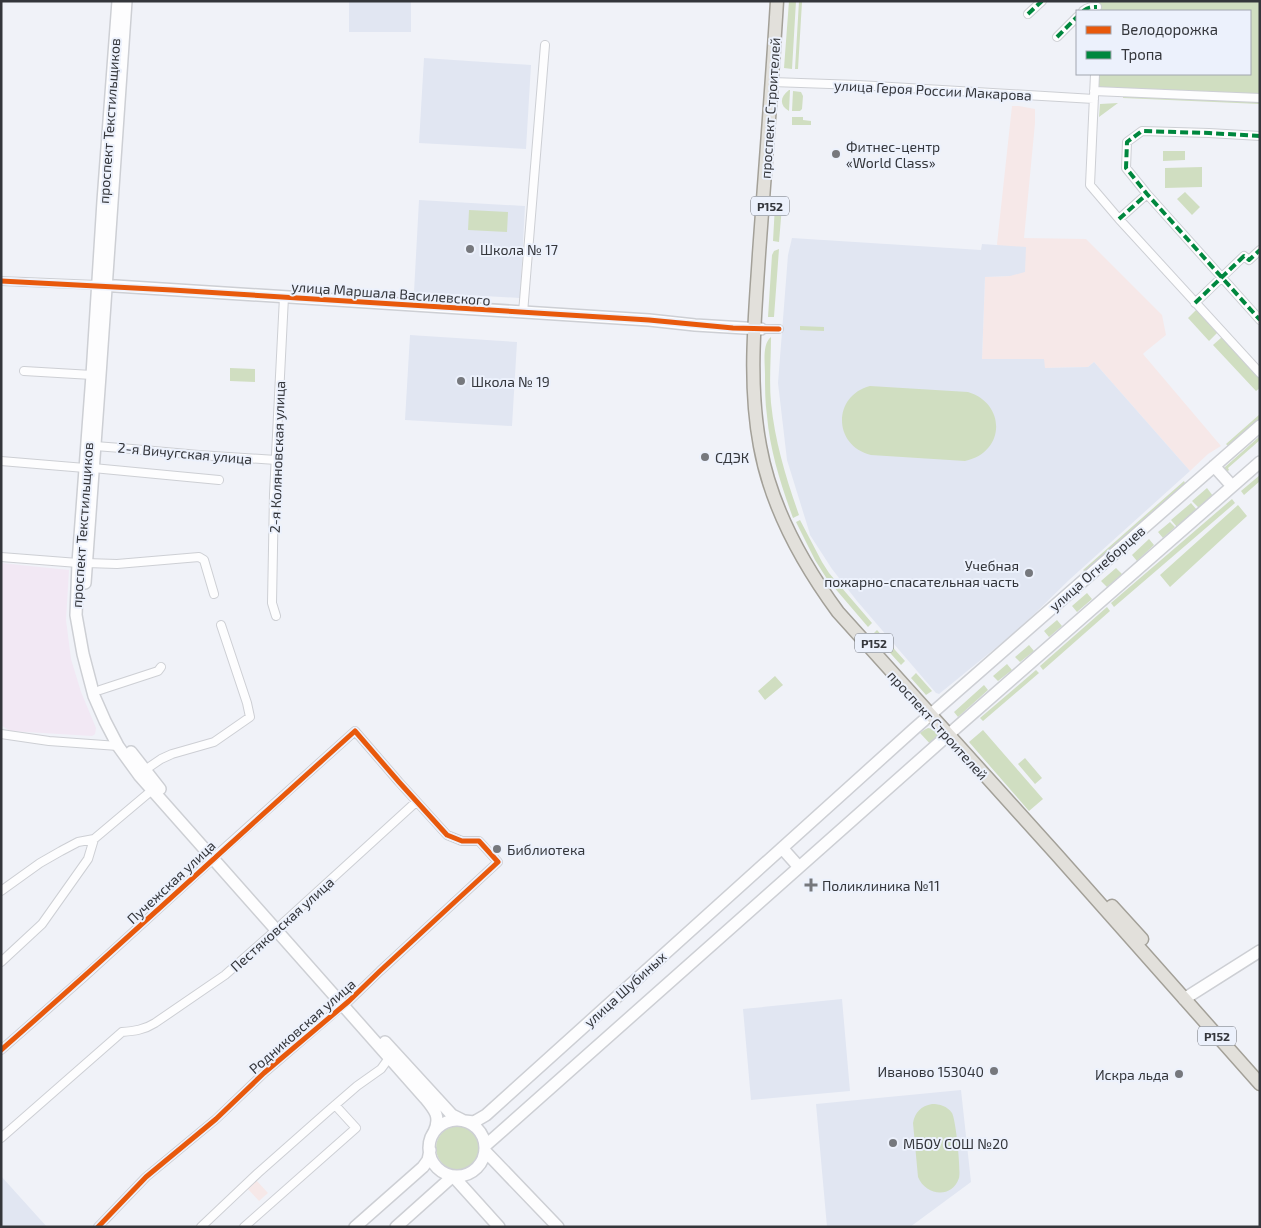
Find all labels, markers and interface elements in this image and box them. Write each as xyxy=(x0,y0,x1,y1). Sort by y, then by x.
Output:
legend xyxy=(1076,10,1251,75)
text: Велодорожка xyxy=(1121,20,1218,38)
street label: проспект Строителей xyxy=(757,37,783,179)
street label: проспект Текстильщиков xyxy=(95,38,123,204)
text: Тропа xyxy=(1121,45,1163,63)
street label: улица Героя России Макарова xyxy=(834,76,1032,104)
place label: Фитнес-центр «World Class» xyxy=(846,138,940,171)
marker: Фитнес-центр «World Class» xyxy=(830,148,842,160)
road number: Р152 xyxy=(751,197,789,216)
place label: Школа № 17 xyxy=(480,241,558,258)
marker: Школа № 17 xyxy=(464,243,476,255)
street label: улица Маршала Василевского xyxy=(291,278,491,308)
place label: Школа № 19 xyxy=(471,373,550,390)
marker: Школа № 19 xyxy=(455,375,467,387)
street label: 2-я Коляновская улица xyxy=(266,381,288,533)
street label: 2-я Вичугская улица xyxy=(117,439,253,467)
street label: проспект Текстильщиков xyxy=(68,442,96,608)
place label: СДЭК xyxy=(715,449,749,466)
marker: СДЭК xyxy=(699,451,711,463)
street label: улица Огнеборцев xyxy=(1046,522,1148,614)
place label: Учебная пожарно-спасательная часть xyxy=(824,557,1019,590)
marker: Учебная пожарно-спасательная часть xyxy=(1023,567,1035,579)
road number: Р152 xyxy=(855,634,893,652)
street label: проспект Строителей xyxy=(884,667,992,783)
street label: Пучежская улица xyxy=(123,837,219,927)
place label: Библиотека xyxy=(507,841,585,858)
marker: Библиотека xyxy=(491,843,503,855)
street label: Пестяковская улица xyxy=(227,873,337,975)
place label: Поликлиника №11 xyxy=(822,877,940,894)
marker: Поликлиника №11 xyxy=(804,878,818,892)
street label: улица Шубиных xyxy=(580,947,670,1030)
street label: Родниковская улица xyxy=(245,975,359,1077)
road number: Р152 xyxy=(1198,1026,1236,1046)
place label: Иваново 153040 xyxy=(877,1063,984,1080)
marker: Иваново 153040 xyxy=(988,1065,1000,1077)
place label: Искра льда xyxy=(1095,1066,1169,1083)
marker: Искра льда xyxy=(1173,1068,1185,1080)
place label: МБОУ СОШ №20 xyxy=(903,1135,1009,1152)
marker: МБОУ СОШ №20 xyxy=(887,1137,899,1149)

